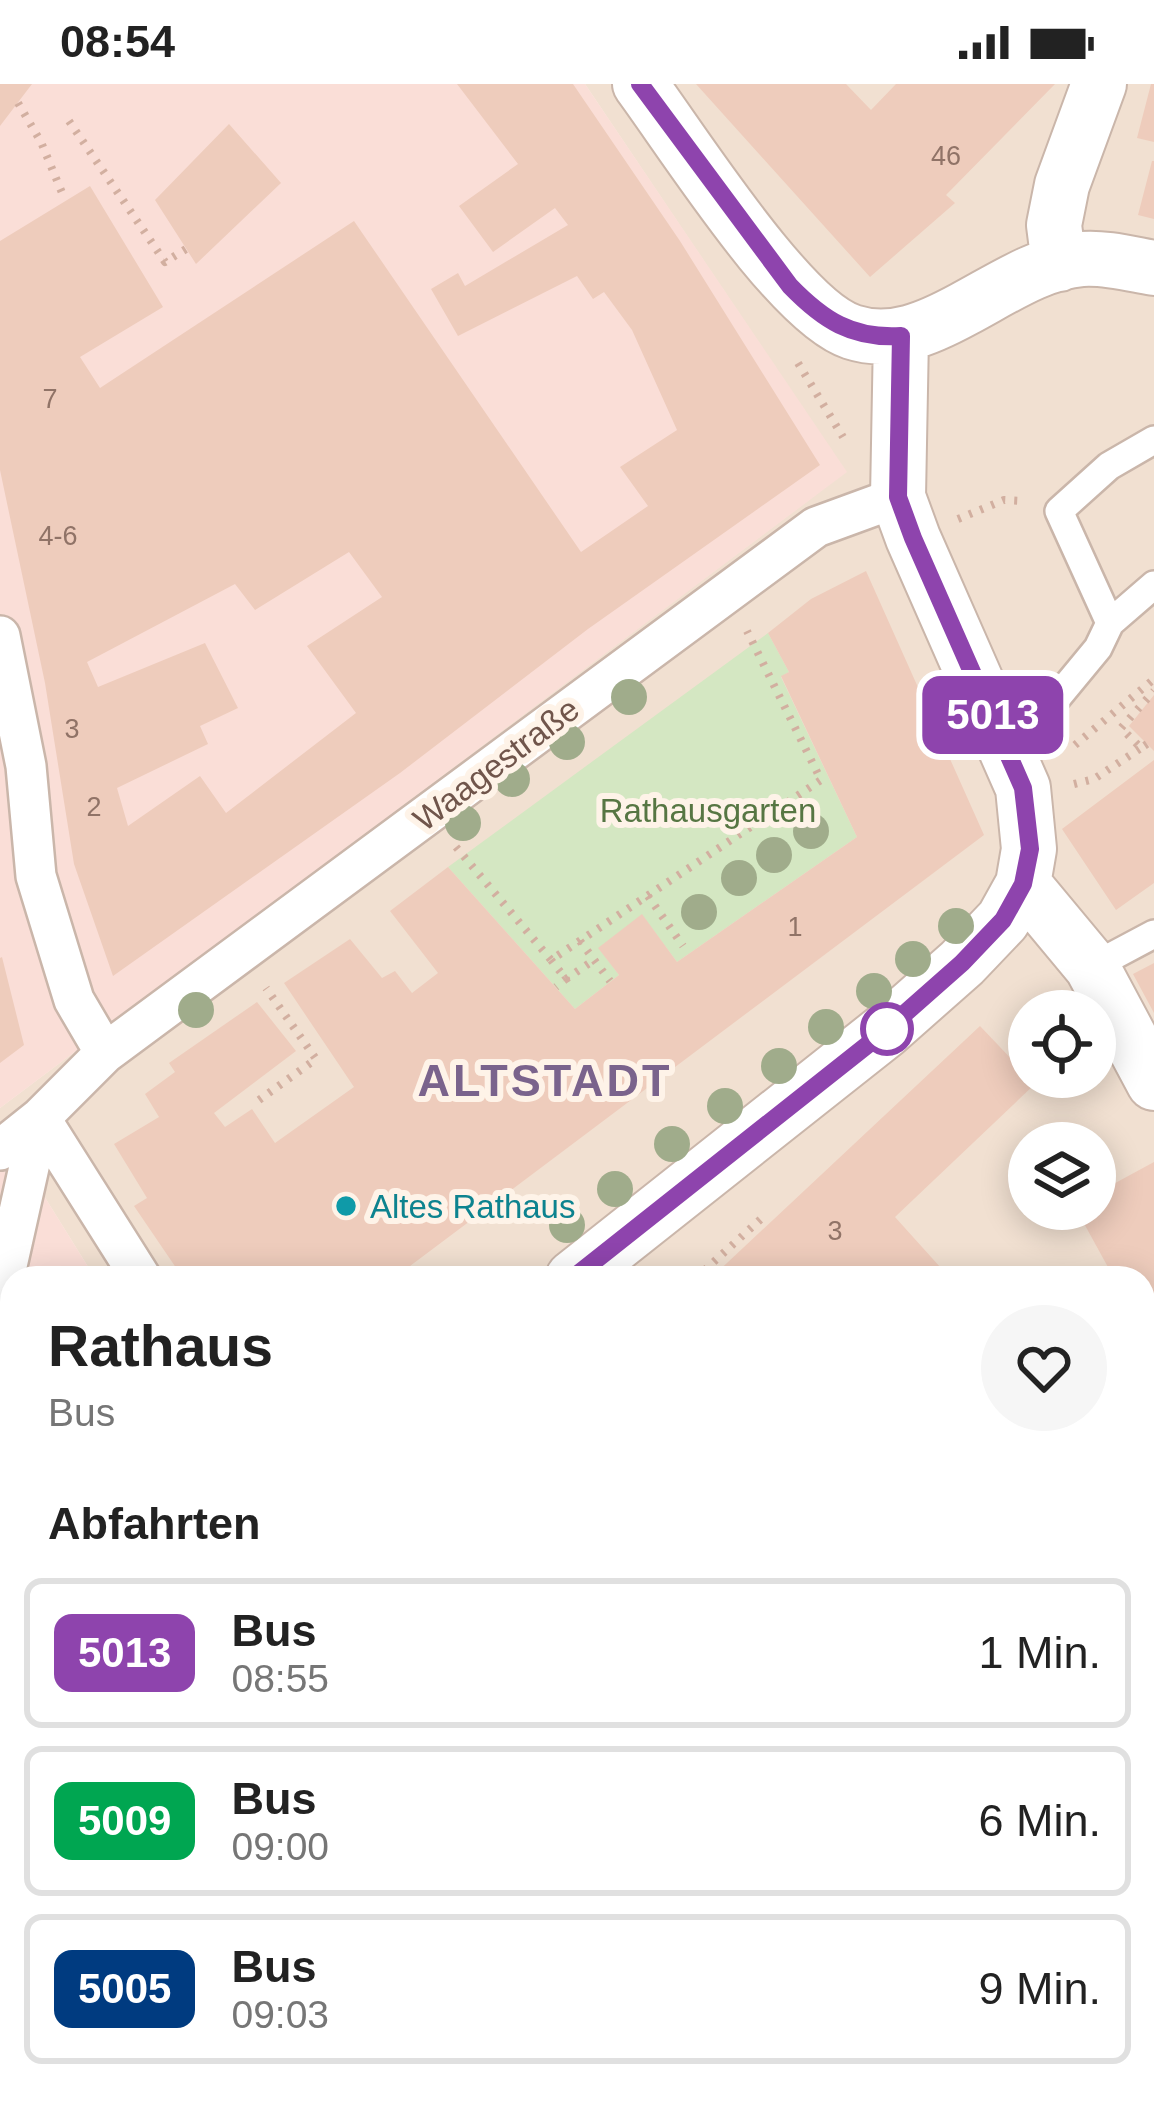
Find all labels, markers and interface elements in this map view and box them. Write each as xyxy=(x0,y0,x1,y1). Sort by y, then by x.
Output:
text: 08:54 xyxy=(60,16,175,67)
house number: 46 xyxy=(931,141,961,171)
house number: 7 xyxy=(42,384,58,414)
house number: 4-6 xyxy=(38,521,78,551)
line badge: 5013 xyxy=(909,676,1077,754)
street label: Waagestraße xyxy=(406,690,586,838)
text: 5013 xyxy=(946,691,1040,738)
house number: 3 xyxy=(64,714,80,744)
house number: 2 xyxy=(86,792,102,822)
park label: Rathausgarten xyxy=(600,792,816,829)
house number: 1 xyxy=(787,912,803,942)
map controls xyxy=(1008,990,1116,1230)
button: locate xyxy=(1008,990,1116,1098)
unlabelled marker xyxy=(862,1004,912,1054)
district label: ALTSTADT xyxy=(418,1055,672,1106)
button: layers xyxy=(1008,1122,1116,1230)
place label: Altes Rathaus xyxy=(370,1188,575,1225)
marker: Altes Rathaus xyxy=(333,1193,359,1219)
house number: 3 xyxy=(827,1216,843,1246)
button: heart xyxy=(981,1305,1107,1431)
text: Rathaus xyxy=(48,1314,273,1378)
text: Bus xyxy=(48,1391,115,1434)
text: Abfahrten xyxy=(48,1498,261,1549)
text: Bus xyxy=(231,1605,316,1656)
text: 1 Min. xyxy=(978,1627,1101,1678)
text: 5013 xyxy=(78,1629,171,1676)
text: 08:55 xyxy=(231,1657,329,1700)
text: Bus xyxy=(231,1773,316,1824)
text: 6 Min. xyxy=(978,1795,1101,1846)
text: 5009 xyxy=(78,1797,171,1844)
text: 09:00 xyxy=(231,1825,329,1868)
text: Bus xyxy=(231,1941,316,1992)
text: 9 Min. xyxy=(978,1963,1101,2014)
text: 5005 xyxy=(78,1965,171,2012)
text: 09:03 xyxy=(231,1993,329,2036)

